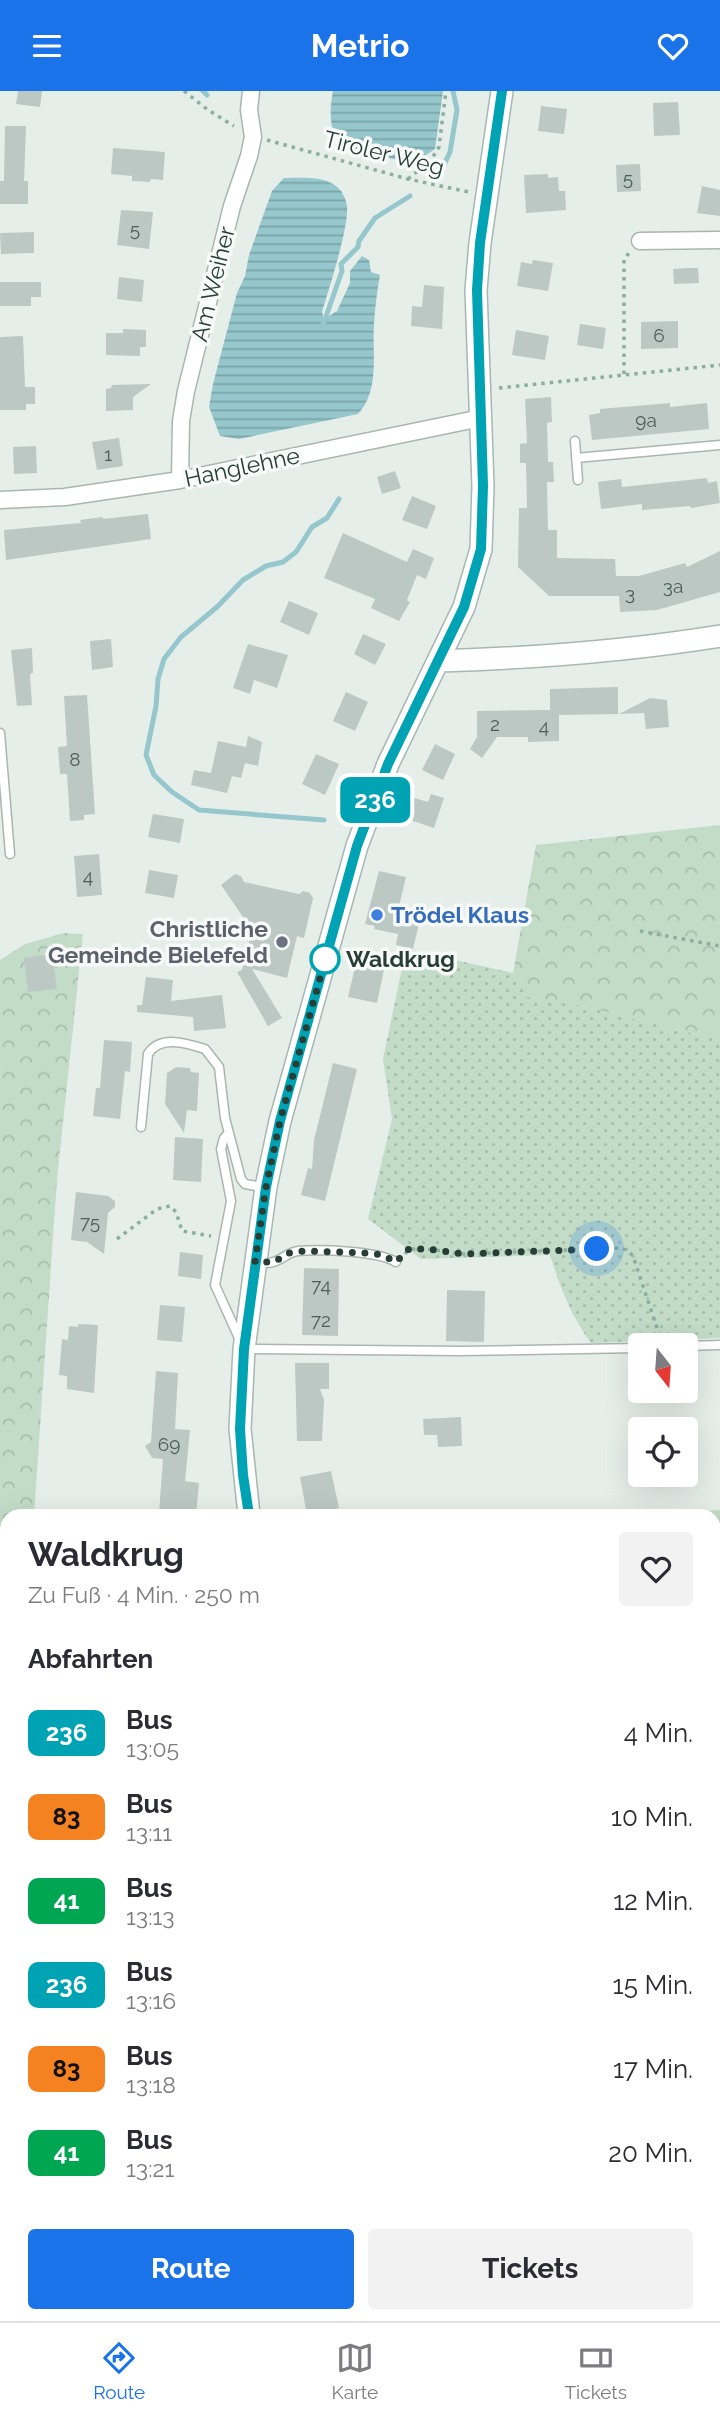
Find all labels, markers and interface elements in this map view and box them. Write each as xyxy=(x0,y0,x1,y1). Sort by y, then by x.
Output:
icon: menu xyxy=(28,27,66,65)
text: Metrio xyxy=(311,27,409,64)
icon: heart xyxy=(654,27,692,65)
street label: Tiroler Weg xyxy=(321,125,447,180)
house number: 5 xyxy=(623,167,633,189)
house number: 5 xyxy=(130,218,140,240)
street label: Am Weiher xyxy=(185,223,240,344)
house number: 6 xyxy=(653,324,665,346)
house number: 9a xyxy=(635,409,657,431)
street label: Hanglehne xyxy=(182,441,302,492)
house number: 1 xyxy=(104,443,112,465)
house number: 3a xyxy=(663,575,683,597)
house number: 3 xyxy=(625,582,635,604)
house number: 2 xyxy=(490,713,500,735)
house number: 4 xyxy=(539,715,549,737)
house number: 8 xyxy=(69,748,81,770)
line badge: 236 xyxy=(335,777,415,823)
text: 236 xyxy=(354,785,396,814)
house number: 4 xyxy=(83,865,93,887)
place label: Trödel Klaus xyxy=(391,901,529,928)
marker: Trödel Klaus xyxy=(369,907,385,923)
place label: Christliche Gemeinde Bielefeld xyxy=(48,915,268,968)
marker: Christliche Gemeinde Bielefeld xyxy=(274,934,290,950)
marker: Waldkrug xyxy=(310,944,340,974)
place label: Waldkrug xyxy=(346,945,455,972)
house number: 75 xyxy=(80,1211,100,1233)
your location xyxy=(579,1231,614,1266)
house number: 74 xyxy=(311,1274,331,1296)
house number: 72 xyxy=(311,1309,331,1331)
north arrow xyxy=(628,1333,698,1403)
map controls xyxy=(628,1333,698,1487)
button: locate xyxy=(628,1417,698,1487)
house number: 69 xyxy=(158,1433,180,1455)
button: heart xyxy=(619,1532,693,1606)
text: Waldkrug xyxy=(28,1535,184,1574)
text: Zu Fuß · 4 Min. · 250 m xyxy=(28,1581,260,1608)
text: Abfahrten xyxy=(28,1644,153,1674)
text: Bus xyxy=(126,1705,173,1735)
text: 236 xyxy=(46,1718,87,1747)
text: 4 Min. xyxy=(624,1718,693,1748)
text: 13:05 xyxy=(126,1735,179,1762)
text: Bus xyxy=(126,1789,173,1819)
text: 83 xyxy=(53,1802,80,1831)
text: 10 Min. xyxy=(611,1802,693,1832)
text: 13:11 xyxy=(126,1819,172,1846)
text: Bus xyxy=(126,1873,173,1903)
text: 41 xyxy=(54,1886,79,1915)
text: 12 Min. xyxy=(613,1886,693,1916)
text: 13:13 xyxy=(126,1903,175,1930)
text: Bus xyxy=(126,1957,173,1987)
text: 236 xyxy=(46,1970,87,1999)
text: 15 Min. xyxy=(613,1970,693,2000)
text: 13:16 xyxy=(126,1987,176,2014)
text: Bus xyxy=(126,2041,173,2071)
text: 83 xyxy=(53,2054,80,2083)
text: 17 Min. xyxy=(613,2054,693,2084)
text: 13:18 xyxy=(126,2071,176,2098)
text: Bus xyxy=(126,2125,173,2155)
text: 41 xyxy=(54,2138,79,2167)
text: 20 Min. xyxy=(608,2138,693,2168)
text: 13:21 xyxy=(126,2155,174,2182)
button: Route xyxy=(28,2229,354,2309)
button: Tickets xyxy=(368,2229,693,2309)
tab: Route xyxy=(93,2339,145,2403)
tab: Karte xyxy=(332,2339,378,2403)
tab: Tickets xyxy=(565,2339,627,2403)

